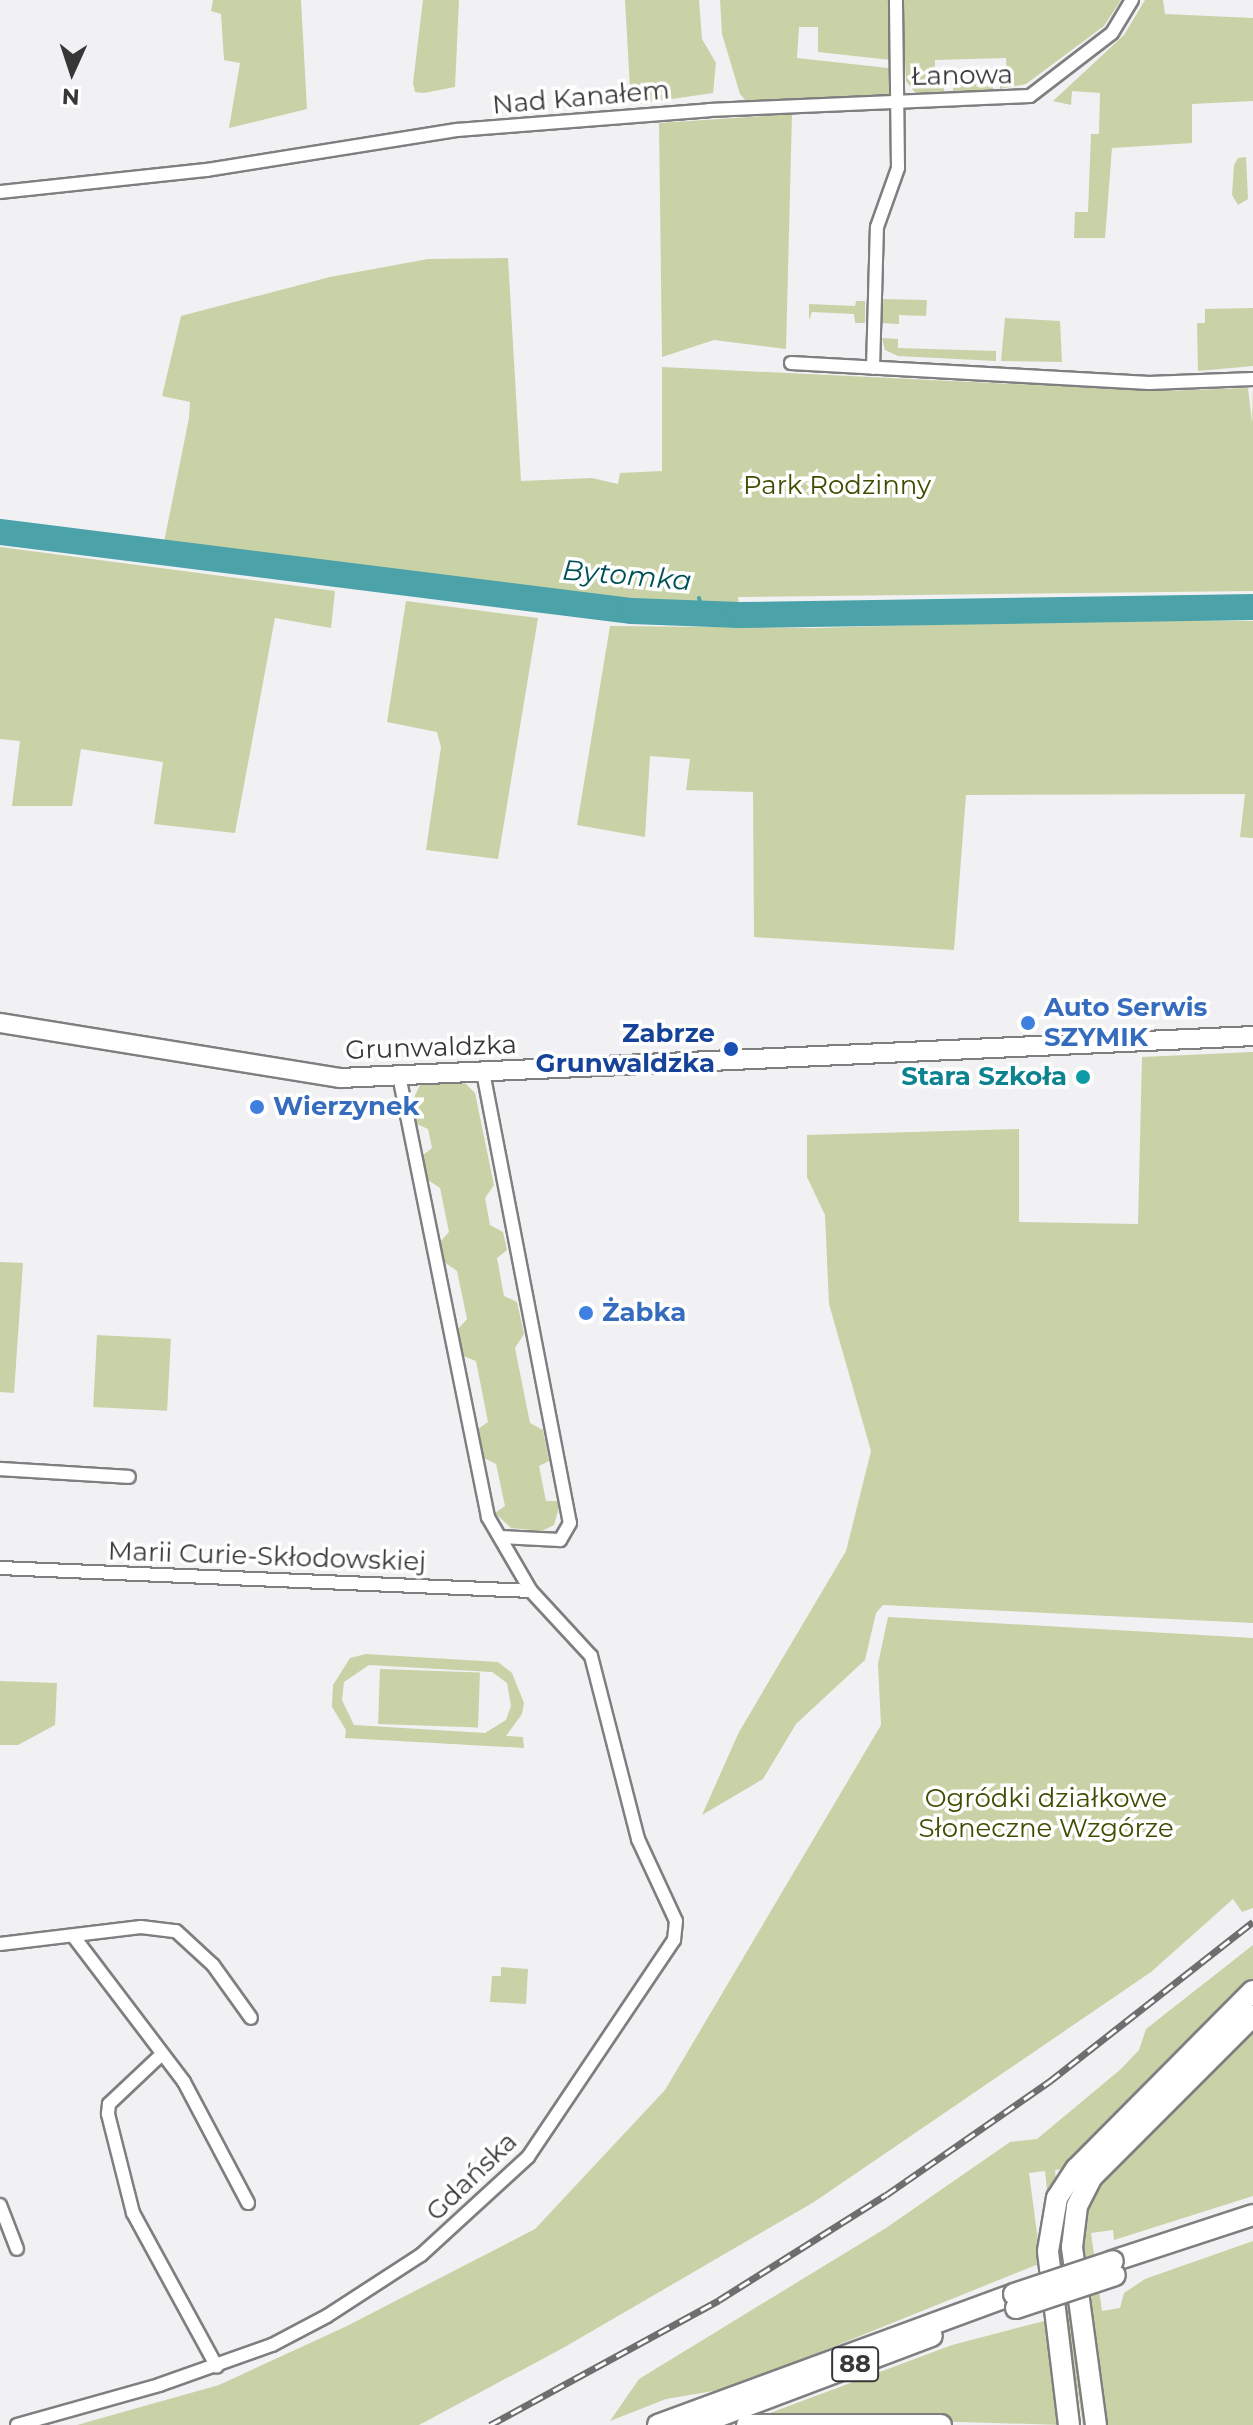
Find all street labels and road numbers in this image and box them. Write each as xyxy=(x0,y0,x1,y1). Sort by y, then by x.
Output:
street label: Łanowa xyxy=(911,60,1013,92)
street label: Nad Kanałem xyxy=(491,75,671,121)
street label: Grunwaldzka xyxy=(345,1029,517,1067)
street label: Marii Curie-Skłodowskiej xyxy=(107,1536,427,1578)
street label: Gdańska xyxy=(420,2126,524,2228)
road number: 88 xyxy=(831,2344,879,2384)

